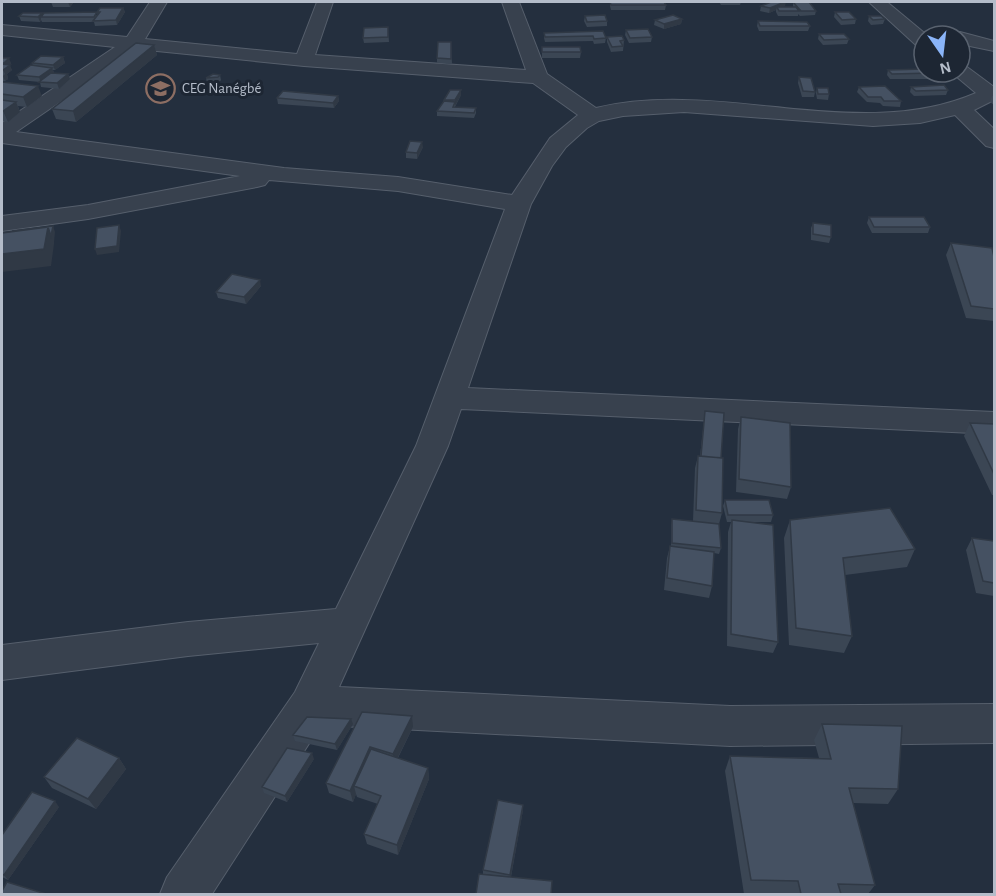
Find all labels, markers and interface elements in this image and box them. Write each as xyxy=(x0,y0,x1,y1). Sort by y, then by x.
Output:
north arrow xyxy=(912,24,972,84)
text: N xyxy=(938,58,953,77)
school or university icon: CEG Nanégbé xyxy=(145,72,177,104)
place label: CEG Nanégbé xyxy=(182,81,262,96)

